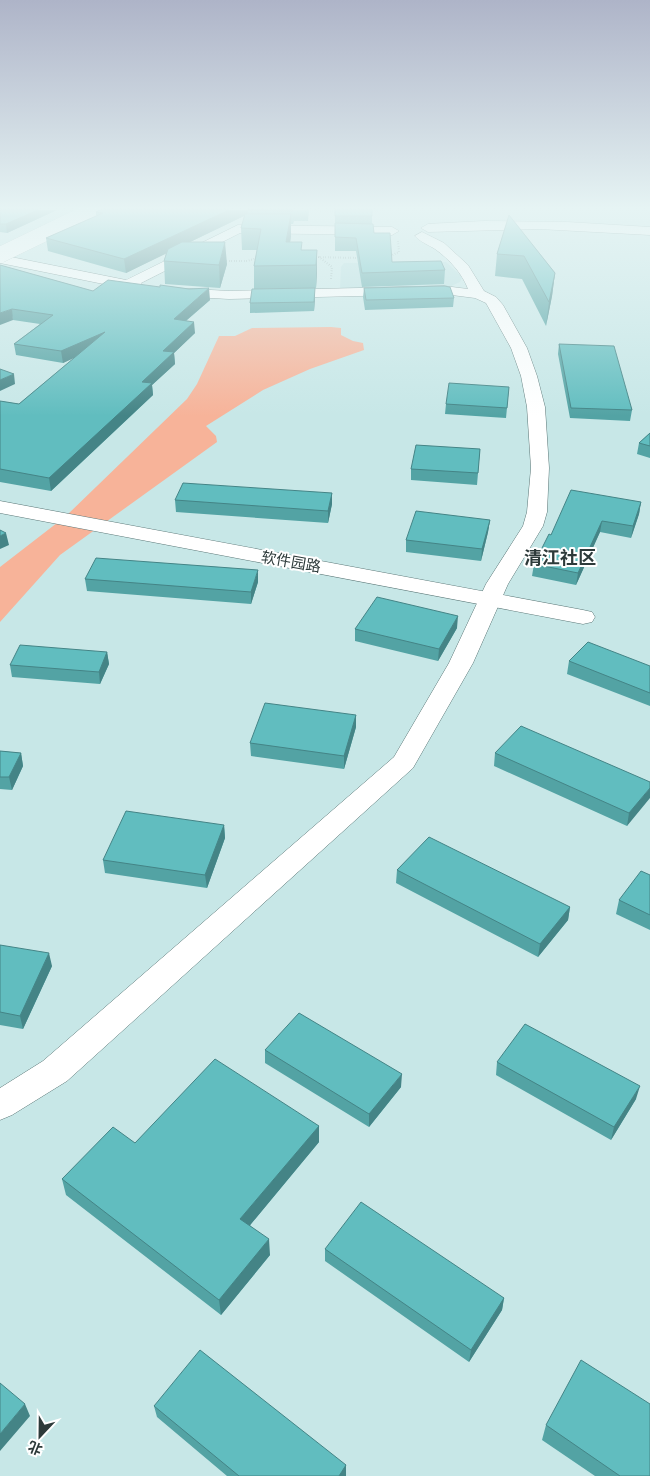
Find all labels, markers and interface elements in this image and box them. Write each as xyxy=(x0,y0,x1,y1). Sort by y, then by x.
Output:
district label: 清江社区 xyxy=(524,547,596,567)
street label: 软件园路 xyxy=(260,548,322,575)
north arrow xyxy=(15,1411,65,1461)
text: 北 xyxy=(26,1438,45,1458)

